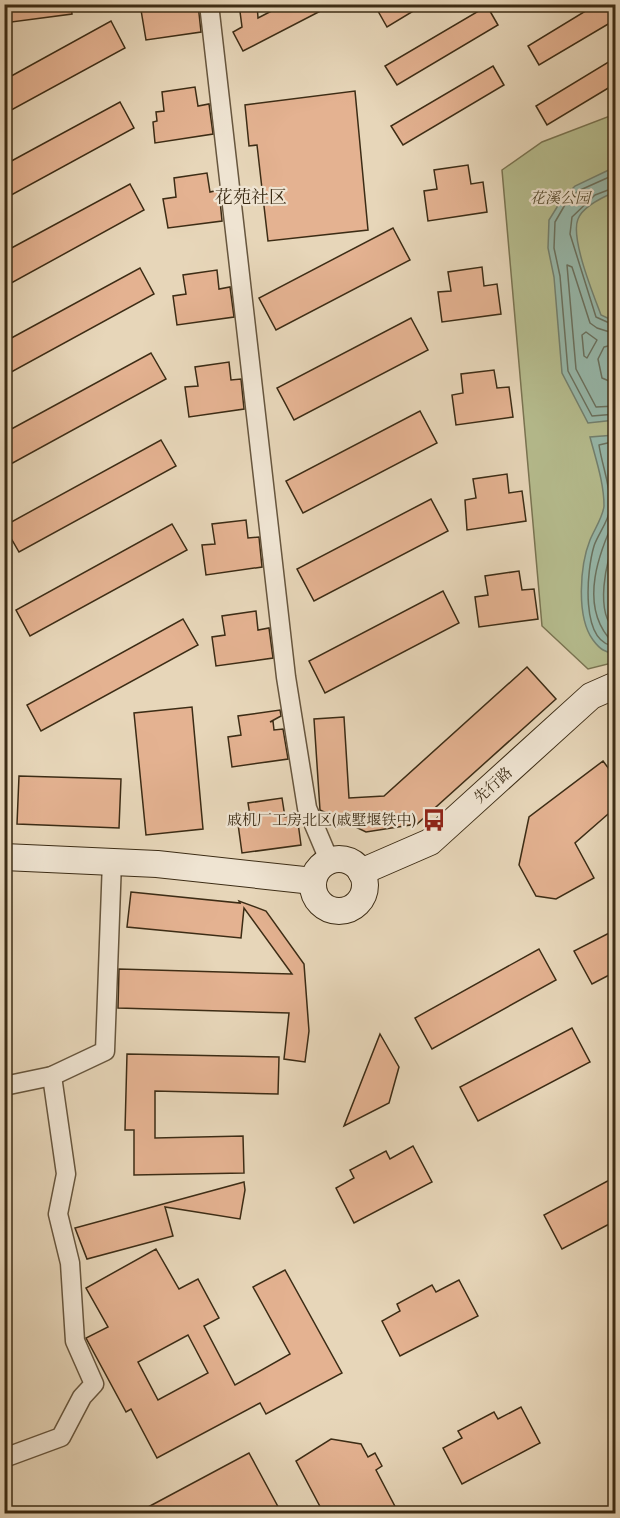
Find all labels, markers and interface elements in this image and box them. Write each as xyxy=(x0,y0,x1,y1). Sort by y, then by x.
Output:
district label: 花苑社区 xyxy=(215,186,287,208)
park label: 花溪公园 xyxy=(530,188,592,207)
street label: 先行路 xyxy=(470,763,516,807)
bus stop icon: 戚机厂工房北区(戚墅堰铁中) xyxy=(421,807,447,833)
place label: 戚机厂工房北区(戚墅堰铁中) xyxy=(227,810,416,829)

